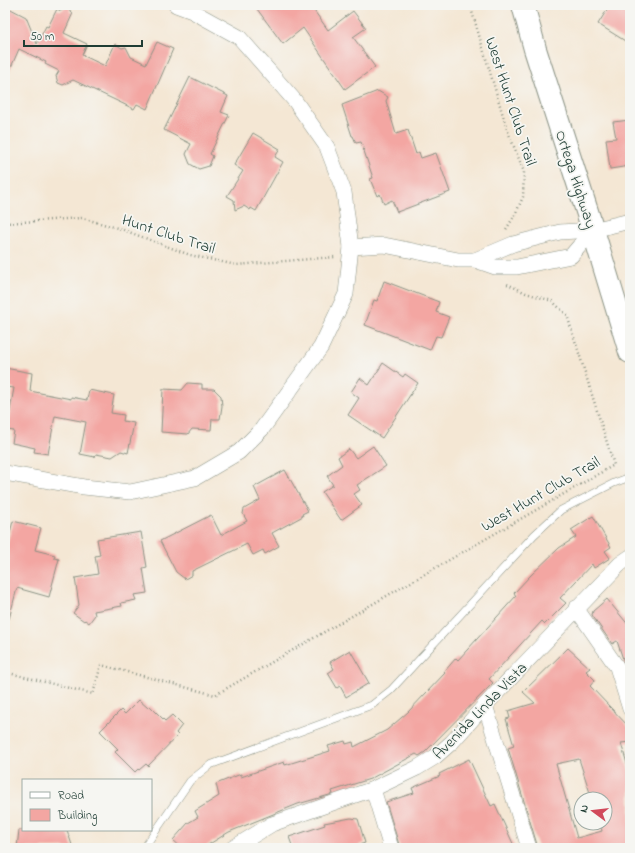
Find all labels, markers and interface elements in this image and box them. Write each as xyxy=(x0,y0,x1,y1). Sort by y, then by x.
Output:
scale bar xyxy=(24,22,142,48)
text: 50 m xyxy=(30,28,54,46)
street label: West Hunt Club Trail xyxy=(478,34,542,169)
street label: Ortega Highway xyxy=(548,127,602,232)
street label: Hunt Club Trail xyxy=(119,208,219,261)
street label: West Hunt Club Trail xyxy=(477,451,605,539)
street label: Avenida Linda Vista xyxy=(427,657,533,766)
legend xyxy=(22,779,152,831)
text: Road xyxy=(58,787,84,805)
north arrow xyxy=(573,791,613,831)
text: N xyxy=(576,803,593,814)
text: Building xyxy=(57,807,97,826)

